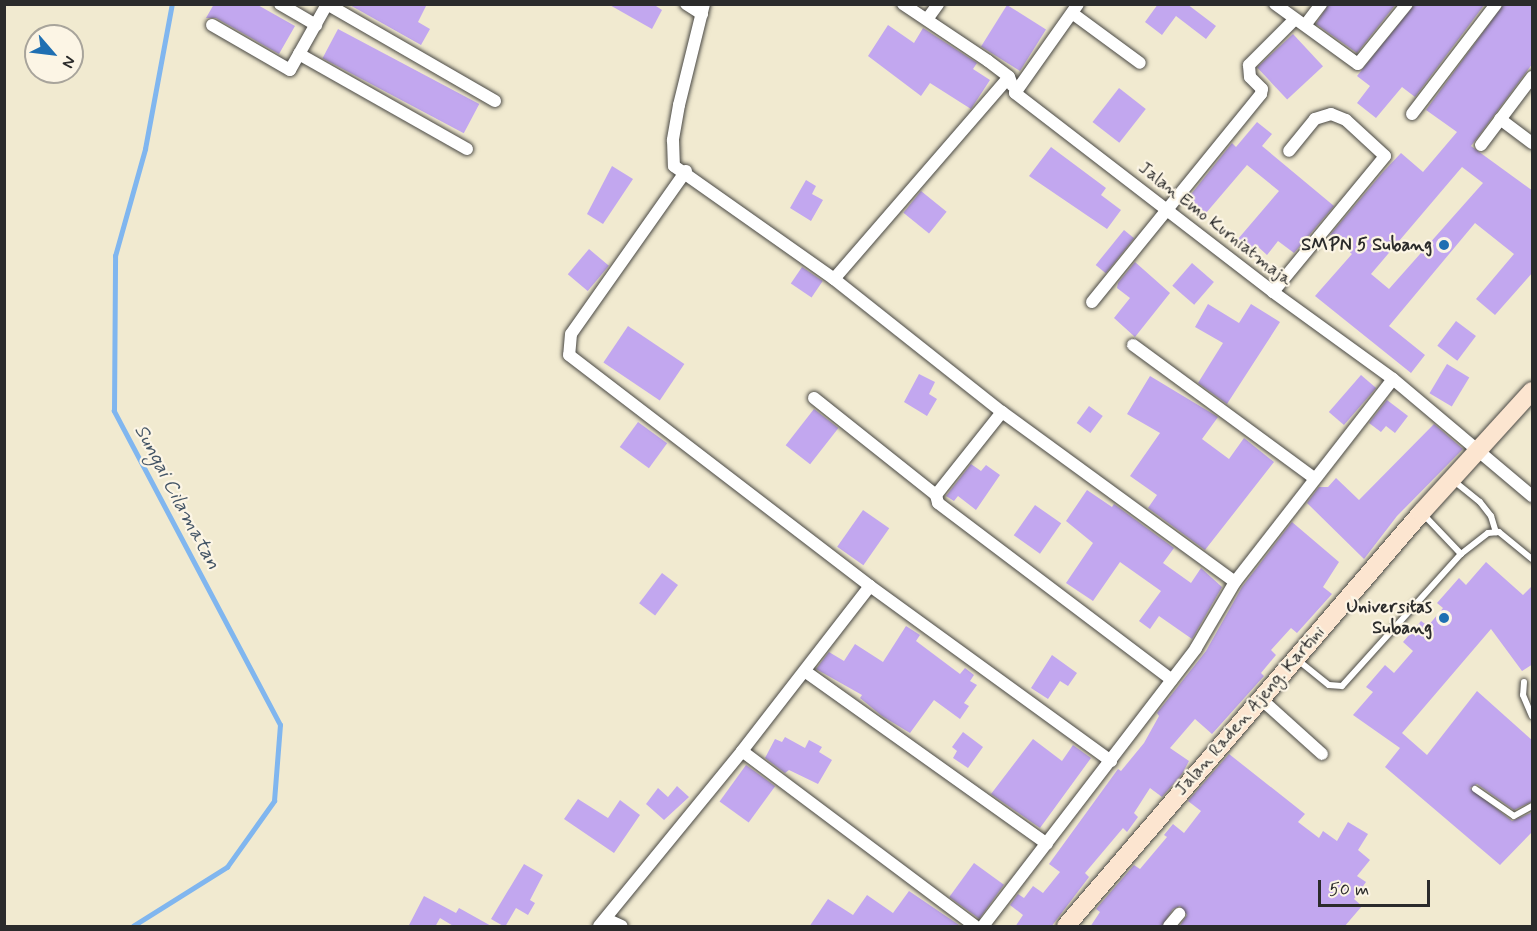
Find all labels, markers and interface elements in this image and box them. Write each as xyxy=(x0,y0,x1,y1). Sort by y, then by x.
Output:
north arrow xyxy=(24,24,84,84)
text: N xyxy=(57,52,80,71)
street label: Jalan Emo Kurniatmaja xyxy=(1131,155,1299,293)
place label: SMPN 5 Subang xyxy=(1301,234,1432,256)
marker: SMPN 5 Subang xyxy=(1437,238,1451,252)
water label: Sungai Cilamatan xyxy=(129,421,225,573)
place label: Universitas Subang xyxy=(1347,597,1432,640)
marker: Universitas Subang xyxy=(1437,611,1451,625)
street label: Jalan Raden Ajeng. Kartini xyxy=(1171,623,1329,799)
scale bar xyxy=(1321,868,1434,906)
text: 50 m xyxy=(1329,878,1369,902)

